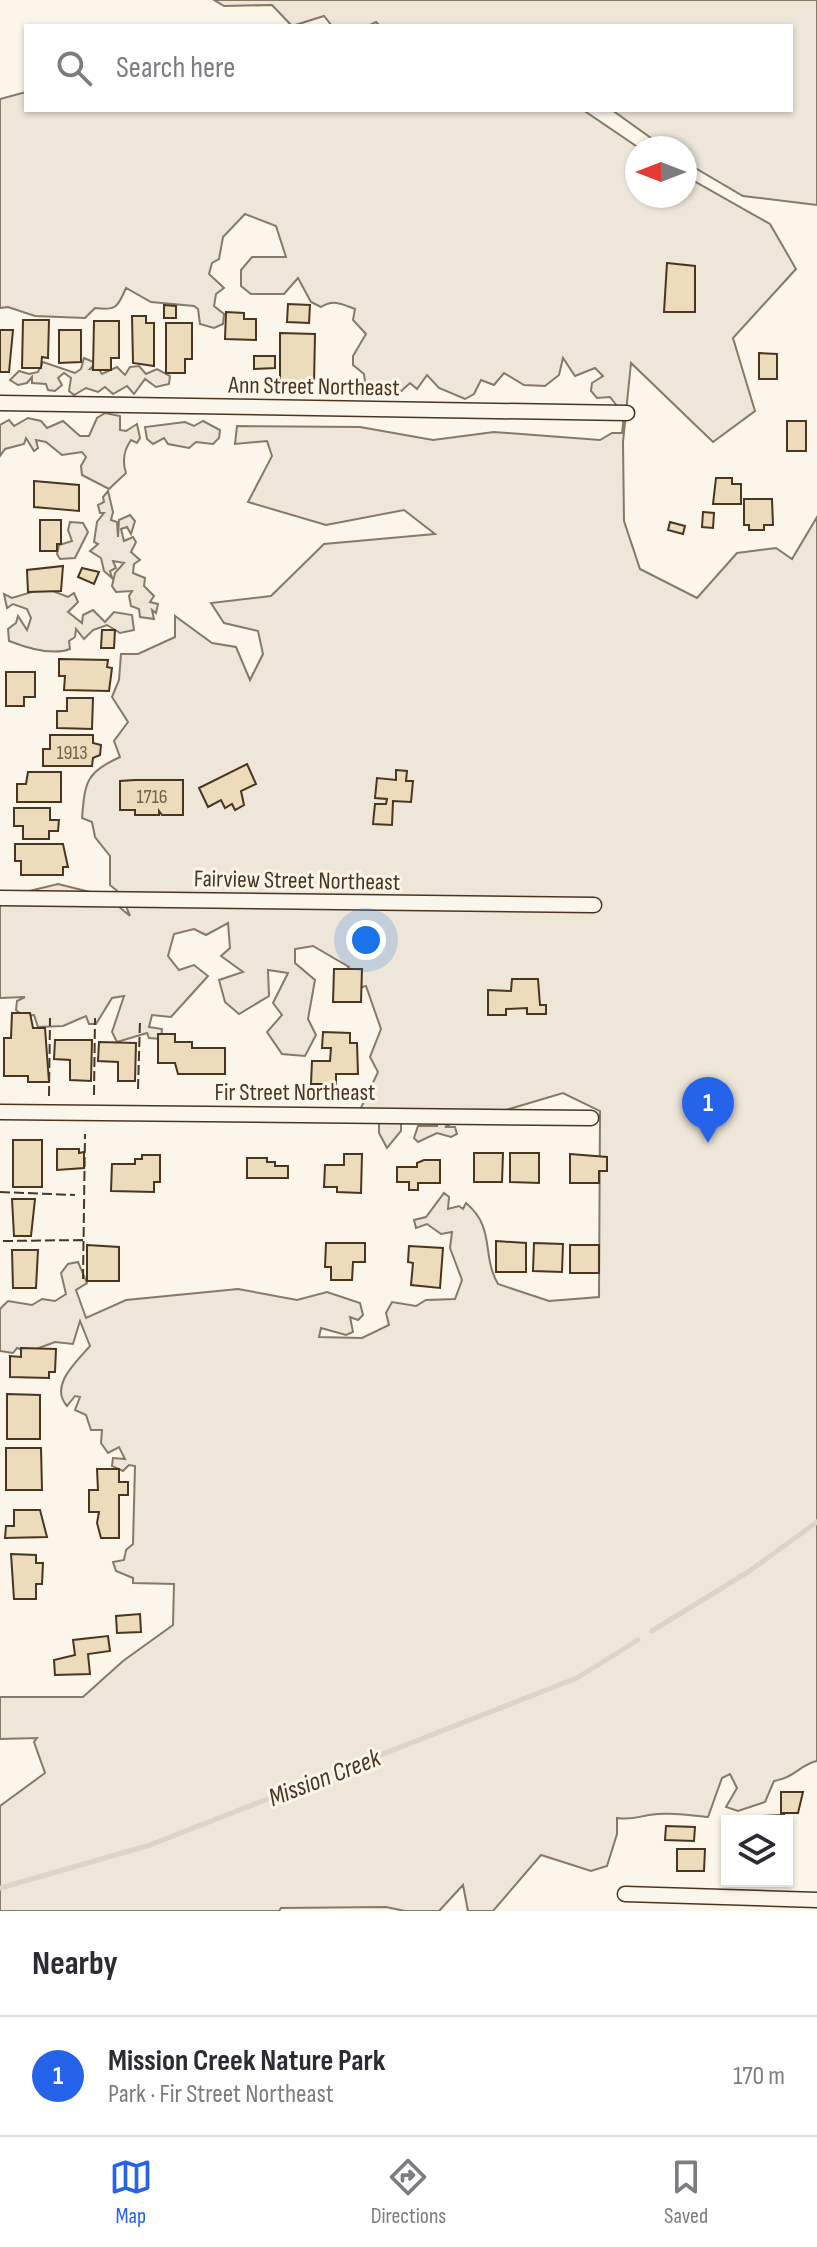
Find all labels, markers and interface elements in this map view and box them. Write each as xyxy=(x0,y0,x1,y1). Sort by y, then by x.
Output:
search box xyxy=(24,24,793,112)
icon: search xyxy=(52,46,96,90)
text: Search here xyxy=(116,50,235,86)
north arrow xyxy=(625,136,697,208)
street label: Ann Street Northeast xyxy=(227,370,400,402)
house number: 1913 xyxy=(56,741,88,765)
house number: 1716 xyxy=(137,785,167,809)
street label: Fairview Street Northeast xyxy=(194,864,400,897)
your location xyxy=(346,920,386,960)
pin: 1 xyxy=(682,1077,734,1143)
street label: Fir Street Northeast xyxy=(215,1078,375,1107)
water label: Mission Creek xyxy=(264,1742,386,1814)
map controls xyxy=(721,1815,793,1887)
button: layers xyxy=(721,1815,793,1887)
text: Nearby xyxy=(32,1943,118,1984)
text: Mission Creek Nature Park xyxy=(108,2043,385,2079)
text: 1 xyxy=(53,2061,63,2092)
text: 170 m xyxy=(733,2061,785,2092)
text: Park · Fir Street Northeast xyxy=(108,2079,334,2110)
tab: Map xyxy=(109,2155,153,2230)
tab: Directions xyxy=(371,2155,446,2230)
tab: Saved xyxy=(664,2155,708,2230)

